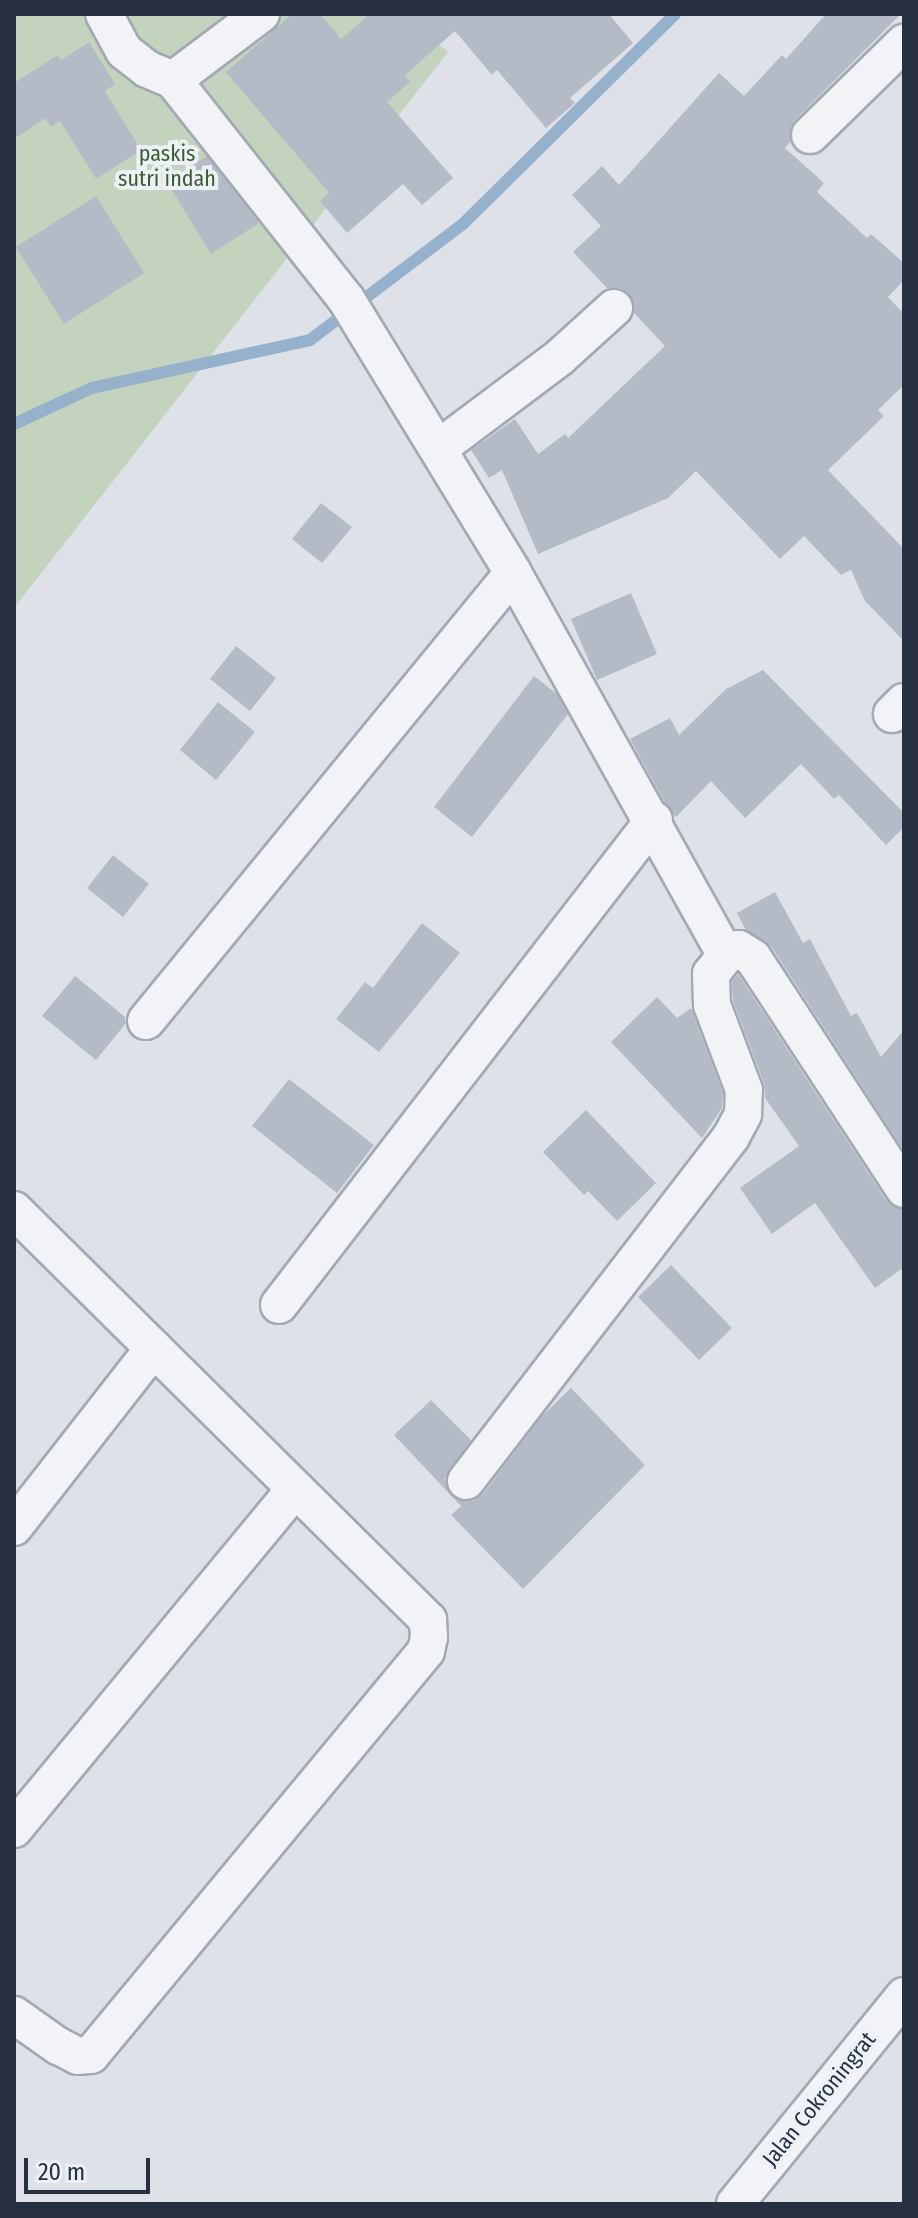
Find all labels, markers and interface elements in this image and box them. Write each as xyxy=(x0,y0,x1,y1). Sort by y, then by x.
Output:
park label: paskis sutri indah xyxy=(118,140,216,192)
street label: Jalan Cokroningrat xyxy=(757,2027,881,2171)
scale bar xyxy=(28,2142,154,2192)
text: 20 m xyxy=(38,2158,85,2186)

